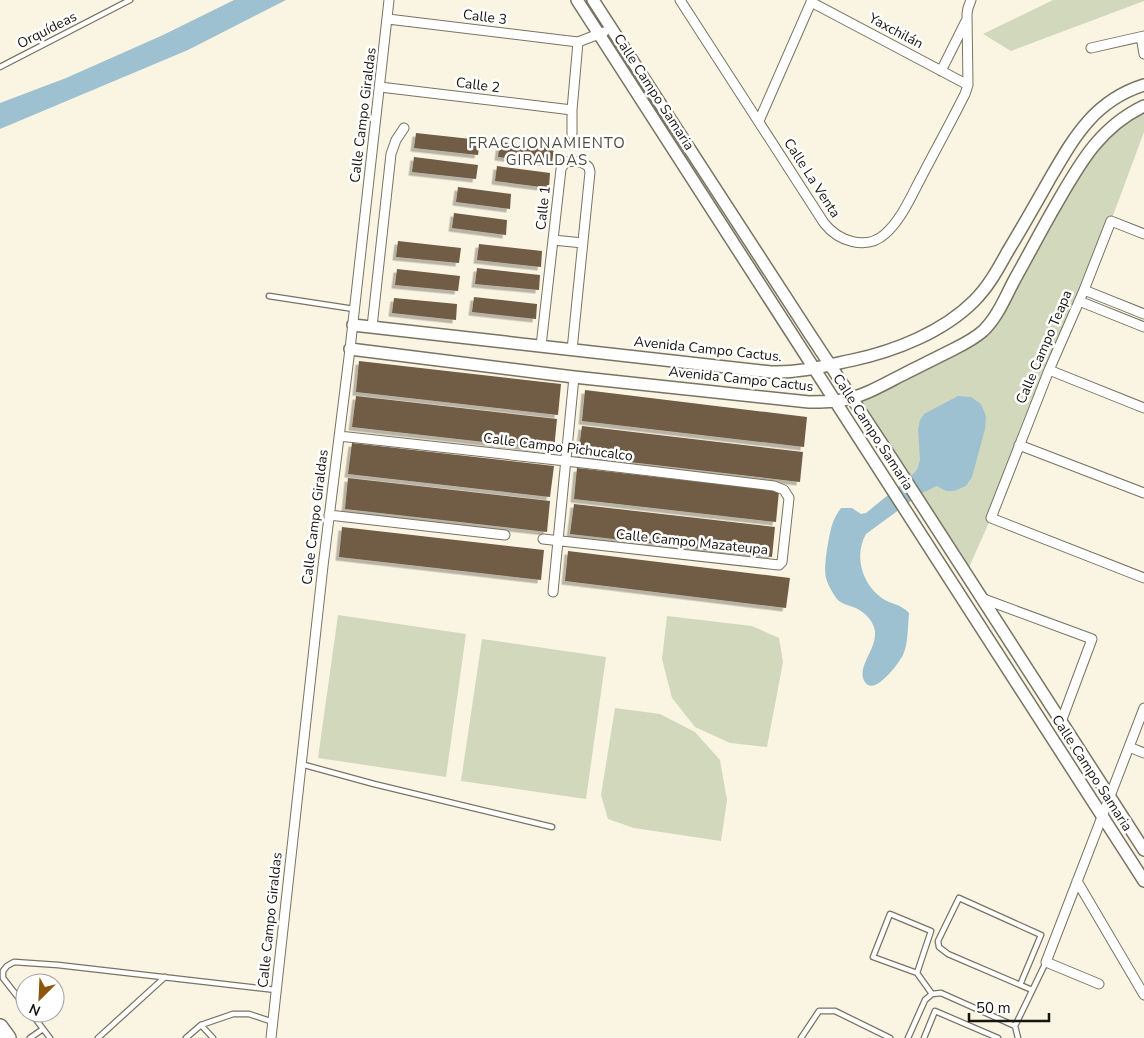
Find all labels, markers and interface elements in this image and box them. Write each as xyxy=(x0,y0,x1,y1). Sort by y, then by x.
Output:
street label: Calle 3 xyxy=(462,5,508,29)
street label: Orquídeas xyxy=(14,7,80,53)
street label: Yaxchilán xyxy=(865,8,927,53)
street label: Calle Campo Samaria xyxy=(609,30,699,154)
street label: Calle Campo Giraldas xyxy=(345,46,381,184)
street label: Calle 2 xyxy=(455,73,501,97)
district label: FRACCIONAMIENTO GIRALDAS xyxy=(468,133,626,170)
street label: Calle La Venta xyxy=(779,135,845,221)
street label: Calle 1 xyxy=(531,185,555,231)
street label: Calle Campo Teapa xyxy=(1011,287,1077,407)
street label: Avenida Campo Cactus. xyxy=(633,332,783,366)
street label: Avenida Campo Cactus xyxy=(668,362,815,396)
street label: Calle Campo Samaria xyxy=(828,370,918,494)
street label: Calle Campo Pichucalco xyxy=(482,428,634,466)
street label: Calle Campo Giraldas xyxy=(297,448,333,586)
street label: Calle Campo Mazateupa xyxy=(615,525,769,559)
street label: Calle Campo Samaria xyxy=(1047,711,1137,835)
street label: Calle Campo Giraldas xyxy=(253,851,287,989)
north arrow xyxy=(15,973,65,1023)
scale bar xyxy=(969,990,1049,1022)
text: 50 m xyxy=(976,998,1011,1018)
text: N xyxy=(26,999,44,1020)

